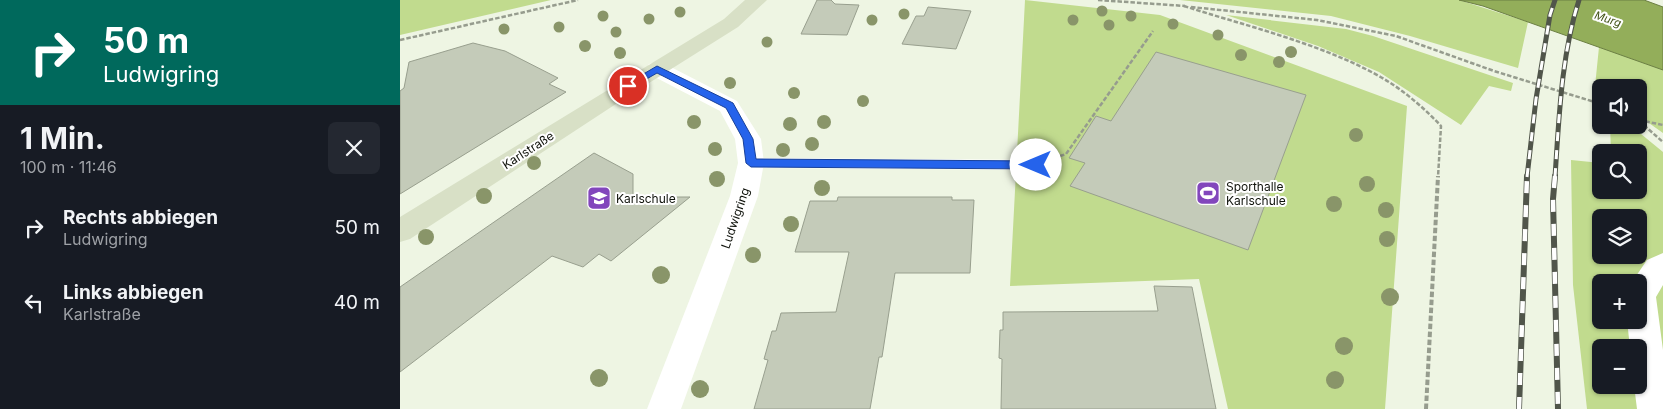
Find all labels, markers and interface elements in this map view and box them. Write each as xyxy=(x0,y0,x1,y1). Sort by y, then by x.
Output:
water label: Murg xyxy=(1593,8,1623,30)
text: 50 m xyxy=(103,19,189,61)
icon: right xyxy=(20,20,85,85)
text: Ludwigring xyxy=(103,61,219,87)
pin xyxy=(607,65,649,107)
icon: arrive xyxy=(614,72,642,100)
map controls xyxy=(1592,79,1647,394)
button: sound xyxy=(1592,79,1647,134)
text: 1 Min. xyxy=(20,120,105,156)
button: close xyxy=(328,122,380,174)
street label: Karlstraße xyxy=(499,128,557,172)
position arrow xyxy=(1009,138,1061,190)
button: search xyxy=(1592,144,1647,199)
text: 100 m · 11:46 xyxy=(20,157,117,177)
place label: Sporthalle Karlschule xyxy=(1226,179,1286,208)
sports icon: Sporthalle Karlschule xyxy=(1195,180,1221,206)
school or university icon: Karlschule xyxy=(586,185,612,211)
street label: Ludwigring xyxy=(718,186,752,250)
place label: Karlschule xyxy=(616,191,676,206)
text: Rechts abbiegen xyxy=(63,206,218,229)
button: layers xyxy=(1592,209,1647,264)
icon: right xyxy=(20,214,48,242)
text: 50 m xyxy=(334,216,380,239)
text: Ludwigring xyxy=(63,229,148,249)
button: + xyxy=(1592,274,1647,329)
text: Links abbiegen xyxy=(63,281,204,304)
icon: left xyxy=(20,289,48,317)
text: 40 m xyxy=(334,291,380,314)
text: Karlstraße xyxy=(63,304,141,324)
button: − xyxy=(1592,339,1647,394)

